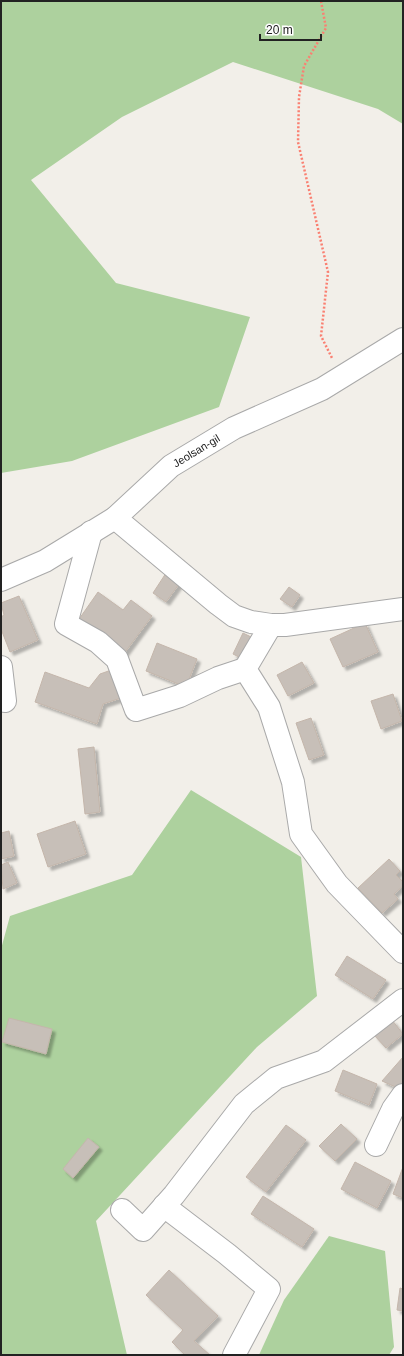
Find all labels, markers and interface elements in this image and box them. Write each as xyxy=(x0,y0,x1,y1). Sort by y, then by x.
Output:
scale bar xyxy=(260,16,321,42)
text: 20 m xyxy=(266,23,293,37)
street label: Jeolsan-gil xyxy=(171,432,222,469)

